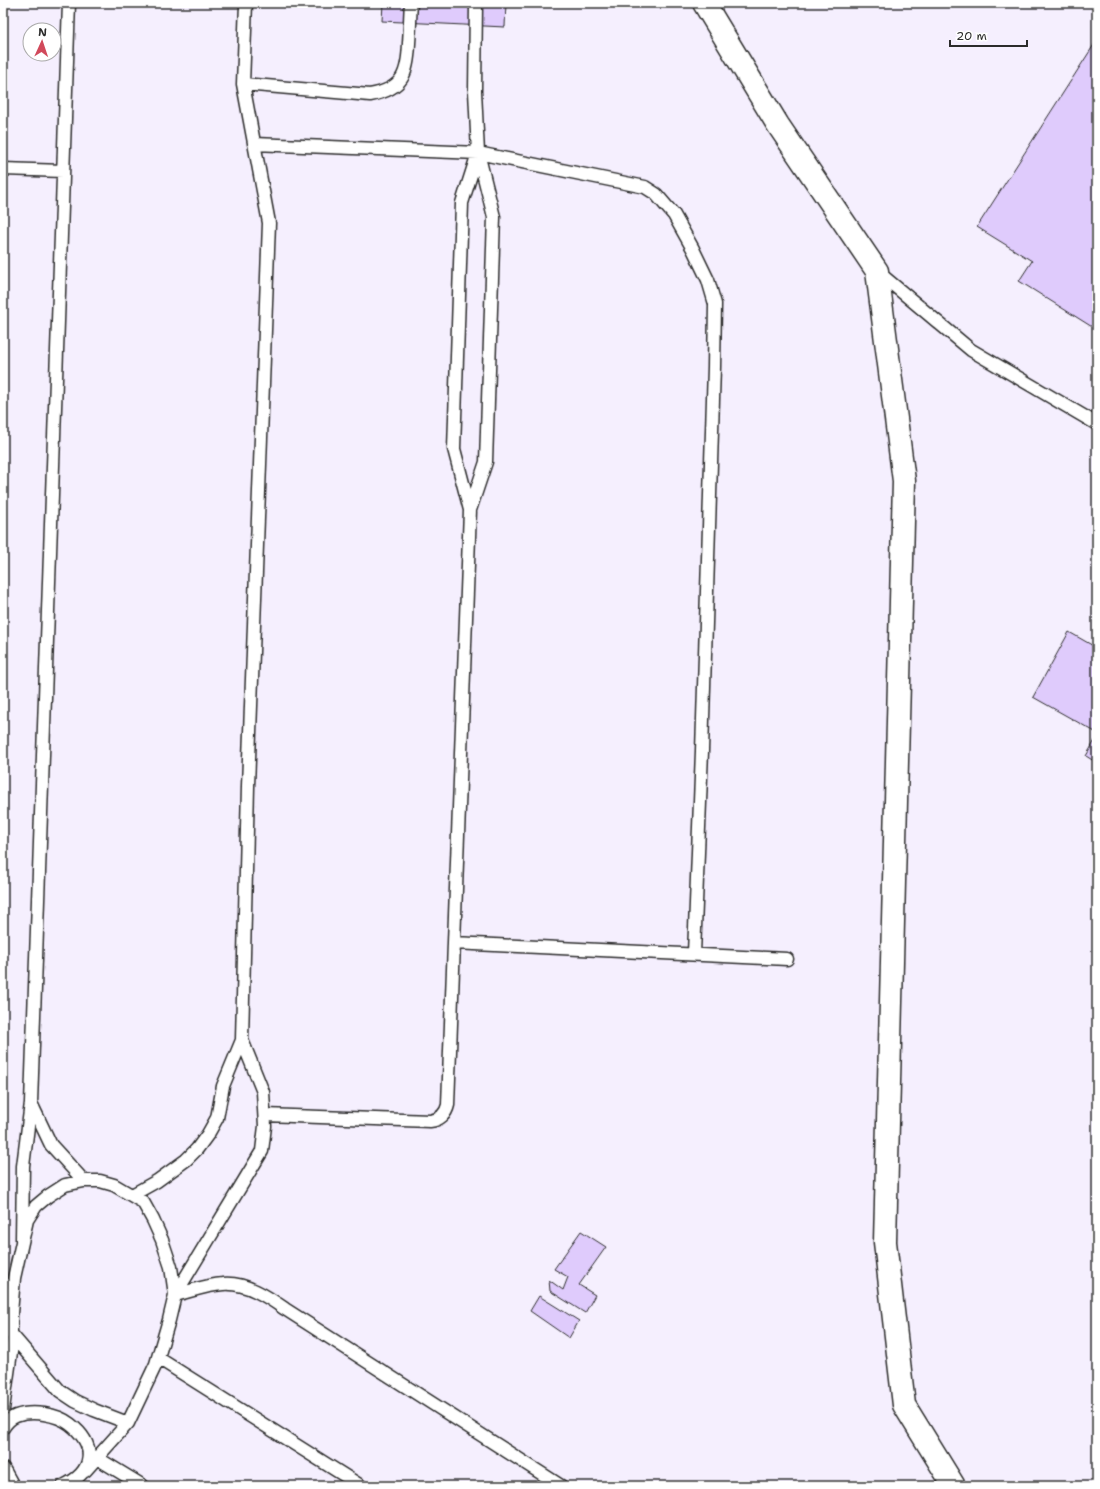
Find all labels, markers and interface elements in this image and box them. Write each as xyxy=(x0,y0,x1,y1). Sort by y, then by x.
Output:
north arrow xyxy=(22,22,62,62)
scale bar xyxy=(950,22,1027,48)
text: N xyxy=(38,25,48,40)
text: 20 m xyxy=(956,28,987,44)

